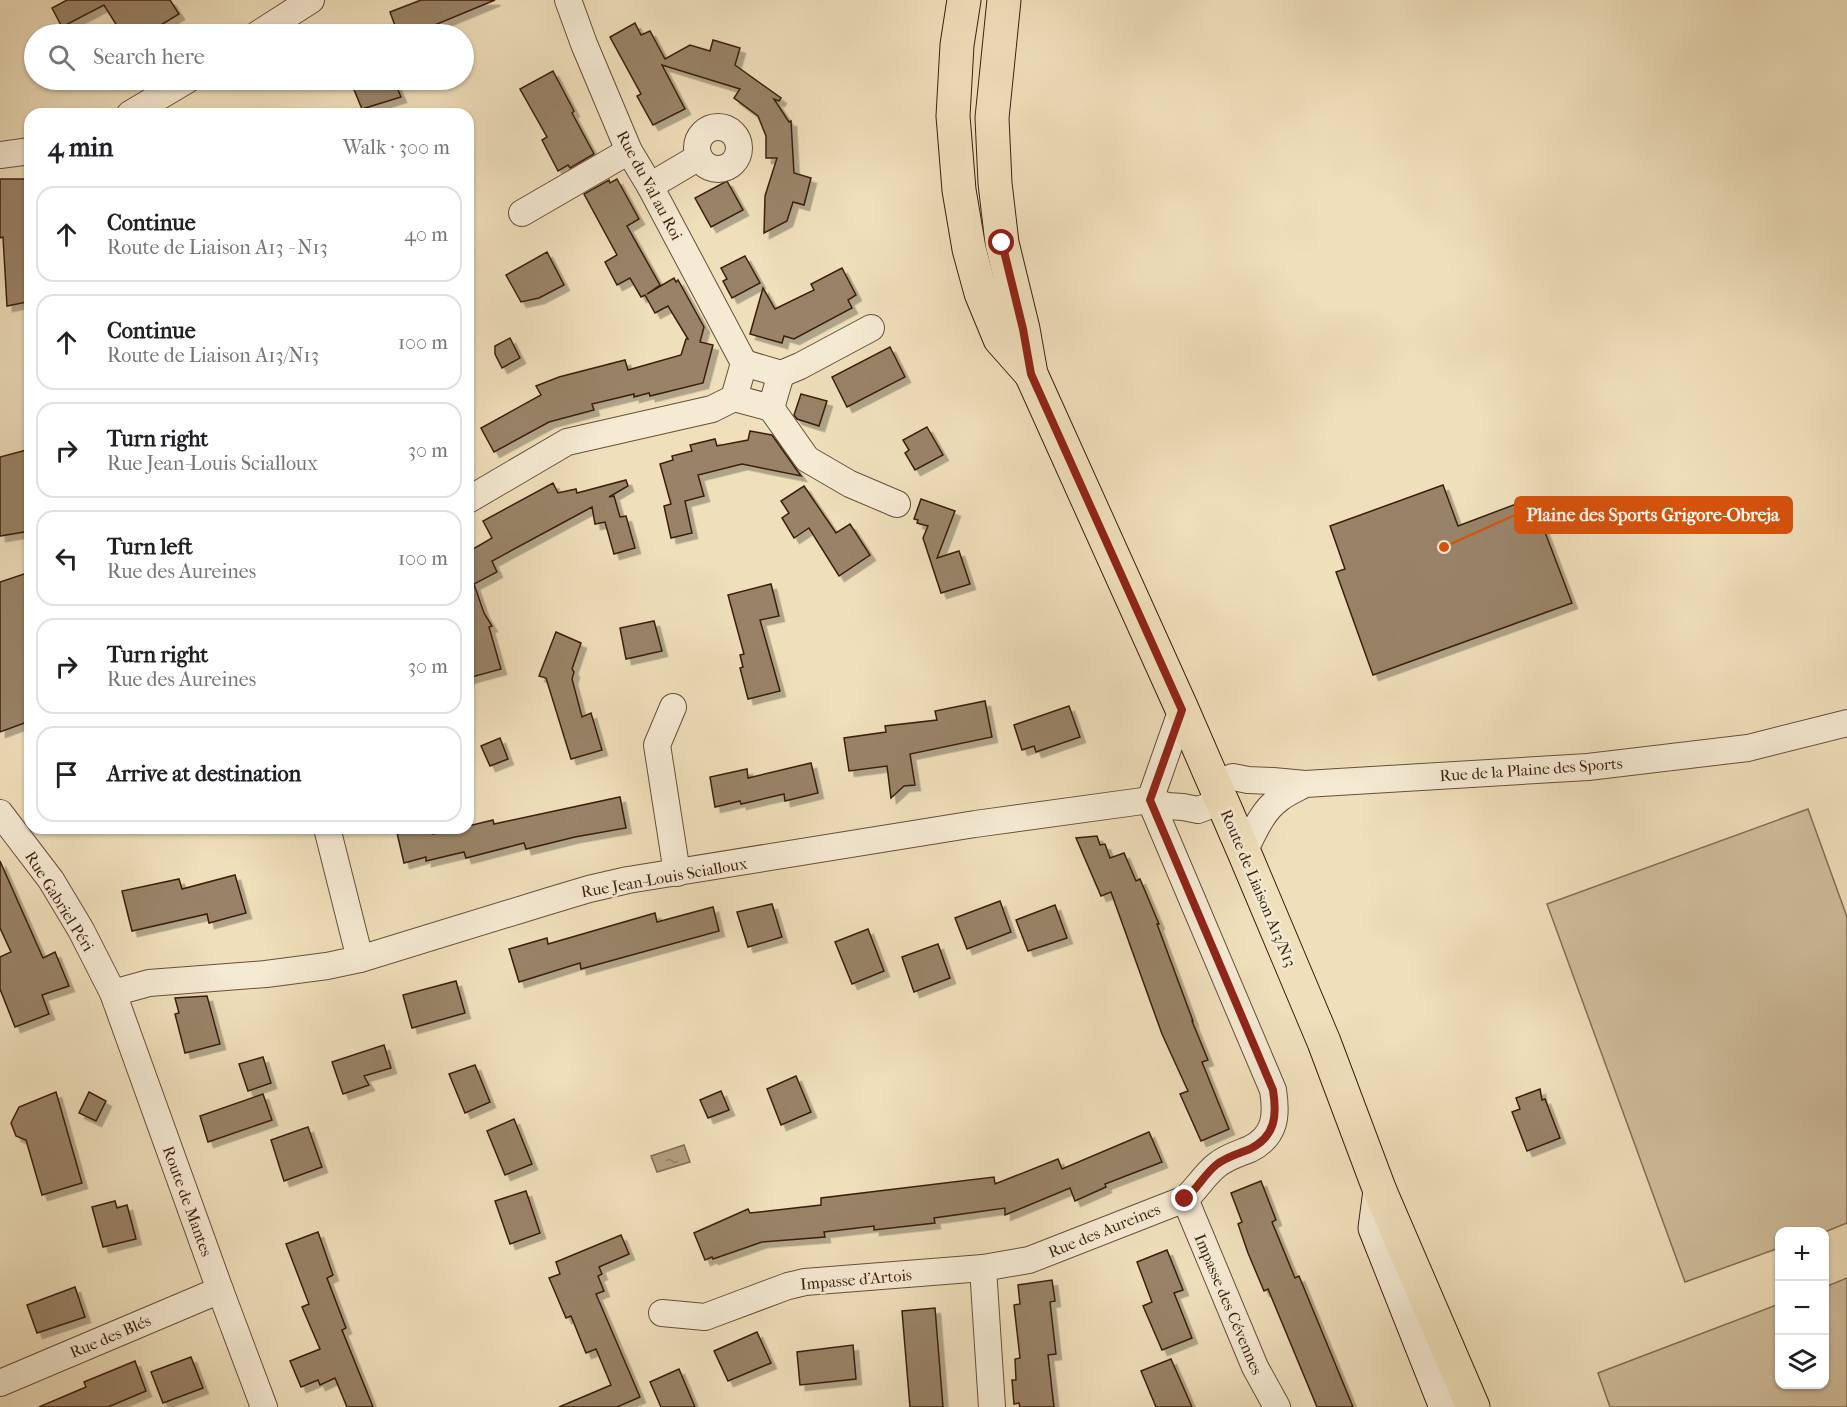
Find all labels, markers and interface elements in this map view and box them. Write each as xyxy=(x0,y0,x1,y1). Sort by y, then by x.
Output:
search box xyxy=(24,24,474,90)
icon: search xyxy=(45,41,78,74)
text: Search here xyxy=(93,44,205,70)
street label: Rue du Val au Roi xyxy=(613,127,687,244)
text: 4 min xyxy=(48,132,113,163)
text: Walk · 300 m xyxy=(343,136,450,159)
text: Continue xyxy=(107,210,196,236)
icon: ahead xyxy=(50,218,83,251)
text: 40 m xyxy=(404,223,448,246)
route start xyxy=(988,229,1014,255)
text: Route de Liaison A13 - N13 xyxy=(107,236,328,259)
text: Continue xyxy=(107,318,196,344)
icon: ahead xyxy=(50,326,83,359)
text: 100 m xyxy=(398,331,448,354)
text: Route de Liaison A13/N13 xyxy=(107,344,319,367)
text: Turn right xyxy=(107,426,208,452)
icon: right xyxy=(50,434,83,467)
text: 30 m xyxy=(408,439,448,462)
text: Rue Jean-Louis Scialloux xyxy=(107,452,318,475)
callout: Plaine des Sports Grigore-Obreja xyxy=(1515,497,1792,533)
text: Plaine des Sports Grigore-Obreja xyxy=(1527,505,1780,526)
text: Turn left xyxy=(107,534,193,560)
icon: left xyxy=(50,542,83,575)
text: 100 m xyxy=(398,547,448,570)
text: Rue des Aureines xyxy=(107,560,256,583)
text: Turn right xyxy=(107,642,208,668)
icon: right xyxy=(50,650,83,683)
text: 30 m xyxy=(408,655,448,678)
text: Rue des Aureines xyxy=(107,668,256,691)
street label: Rue de la Plaine des Sports xyxy=(1439,754,1623,785)
icon: arrive xyxy=(50,758,83,791)
text: Arrive at destination xyxy=(107,761,301,787)
street label: Route de Liaison A13/N13 xyxy=(1217,806,1300,970)
street label: Rue Gabriel Péri xyxy=(21,848,98,955)
street label: Rue Jean-Louis Scialloux xyxy=(579,853,749,901)
street label: Route de Mantes xyxy=(159,1143,216,1259)
route end xyxy=(1171,1185,1197,1211)
street label: Rue des Aureines xyxy=(1045,1199,1163,1262)
map controls xyxy=(1775,1227,1829,1389)
button: + xyxy=(1775,1227,1829,1281)
street label: Impasse des Cévennes xyxy=(1190,1231,1267,1378)
street label: Impasse d'Artois xyxy=(800,1265,913,1294)
button: − xyxy=(1775,1281,1829,1335)
street label: Rue des Blés xyxy=(67,1311,154,1362)
button: layers xyxy=(1775,1335,1829,1389)

